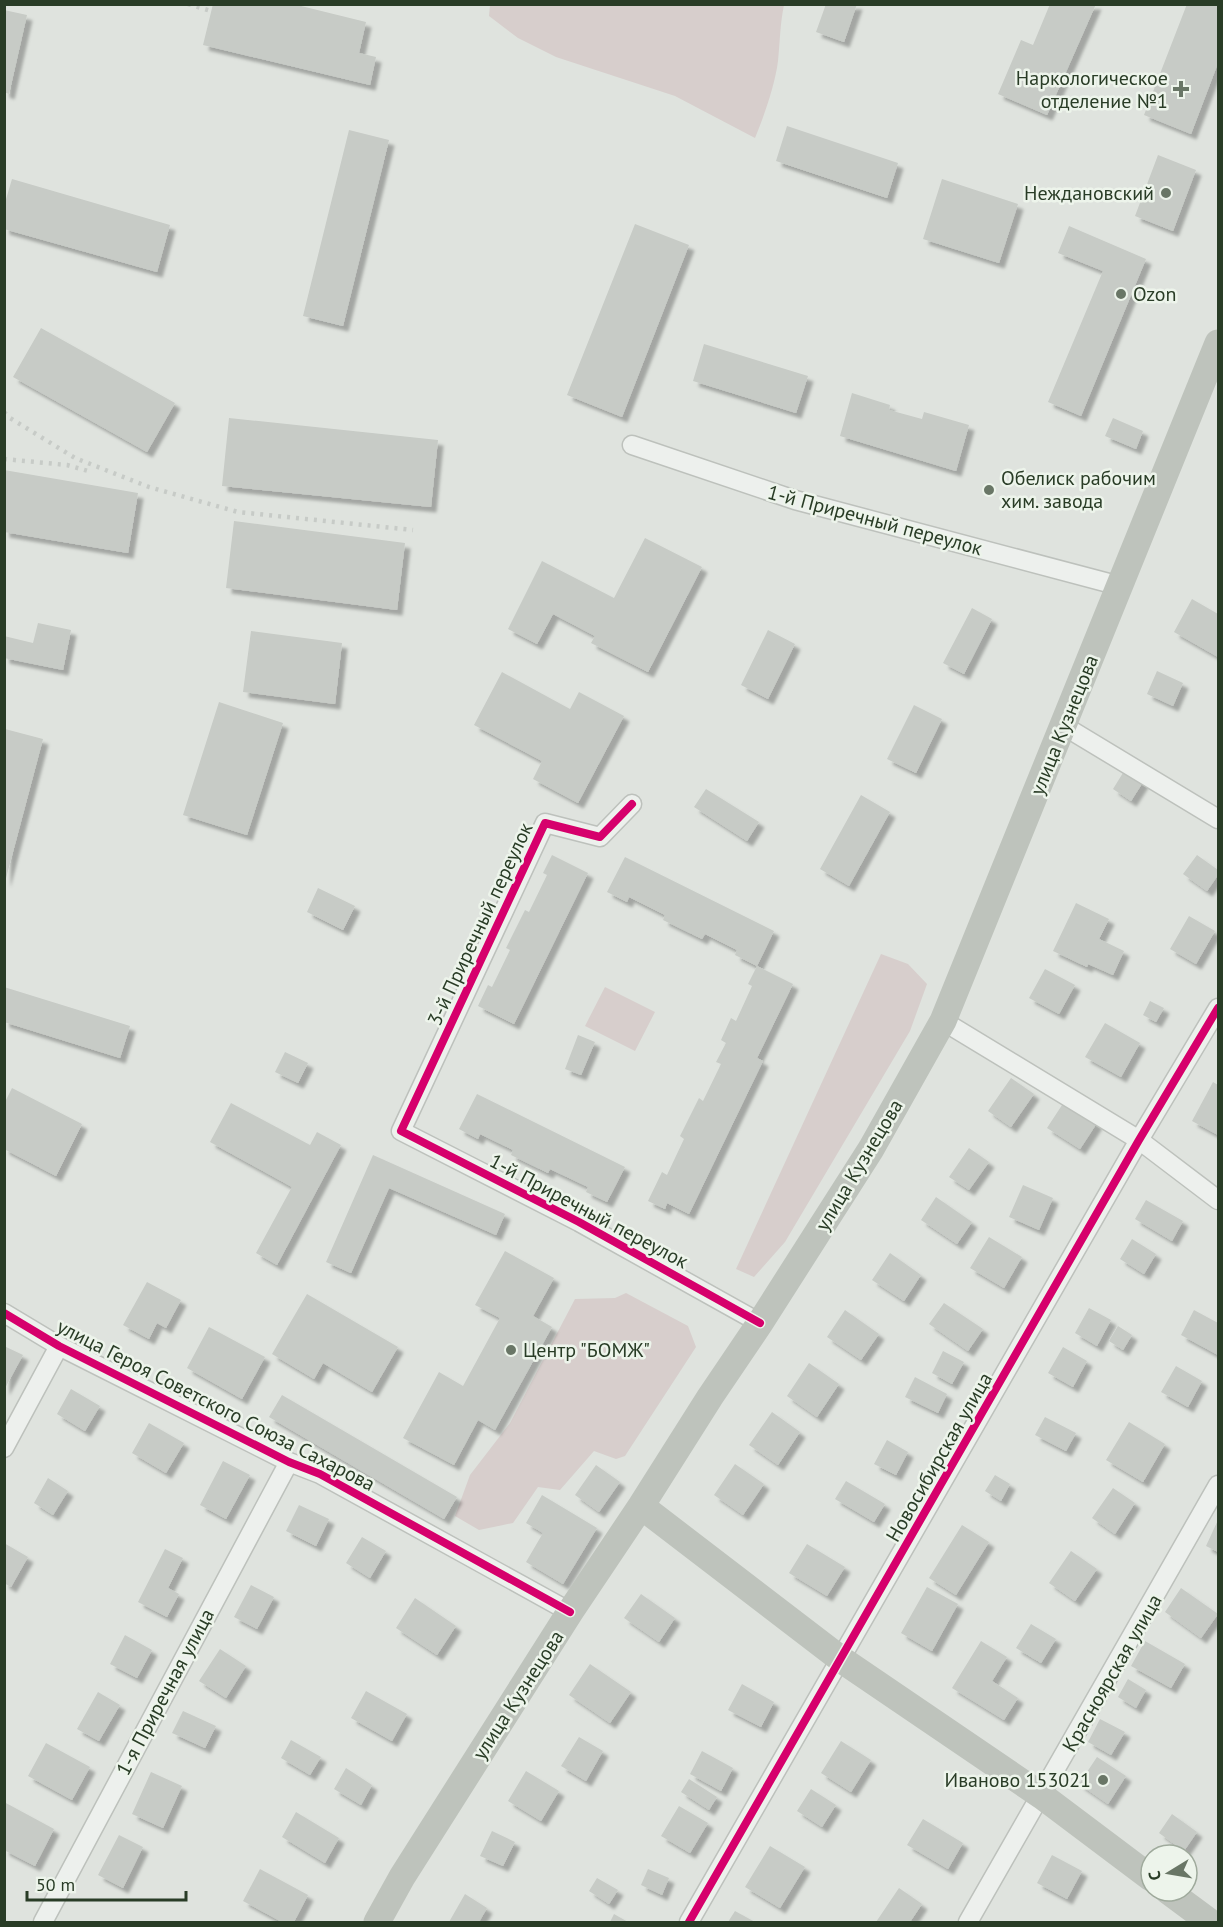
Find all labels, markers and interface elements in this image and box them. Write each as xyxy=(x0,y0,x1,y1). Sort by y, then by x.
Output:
place label: Наркологическое отделение №1 xyxy=(1016,65,1168,114)
marker: Наркологическое отделение №1 xyxy=(1172,80,1190,98)
place label: Неждановский xyxy=(1024,180,1154,206)
marker: Неждановский xyxy=(1159,186,1173,200)
place label: Ozon xyxy=(1133,281,1177,307)
marker: Ozon xyxy=(1114,287,1128,301)
place label: Обелиск рабочим хим. завода xyxy=(1001,465,1156,514)
street label: 1-й Приречный переулок xyxy=(765,479,986,561)
marker: Обелиск рабочим хим. завода xyxy=(982,483,996,497)
street label: улица Кузнецова xyxy=(1024,651,1104,799)
street label: 3-й Приречный переулок xyxy=(421,818,539,1030)
street label: улица Кузнецова xyxy=(809,1094,909,1236)
street label: 1-й Приречный переулок xyxy=(485,1148,693,1275)
street label: улица Героя Советского Союза Сахарова xyxy=(53,1313,379,1497)
place label: Центр "БОМЖ" xyxy=(523,1337,650,1363)
marker: Центр "БОМЖ" xyxy=(504,1343,518,1357)
street label: Новосибирская улица xyxy=(880,1368,998,1546)
street label: Красноярская улица xyxy=(1056,1589,1168,1757)
street label: 1-я Приречная улица xyxy=(110,1604,220,1780)
street label: улица Кузнецова xyxy=(466,1625,570,1765)
place label: Иваново 153021 xyxy=(945,1767,1091,1793)
marker: Иваново 153021 xyxy=(1096,1773,1110,1787)
north arrow xyxy=(1139,1843,1199,1903)
scale bar xyxy=(27,1864,186,1902)
text: С xyxy=(1144,1870,1165,1882)
text: 50 m xyxy=(36,1873,75,1896)

